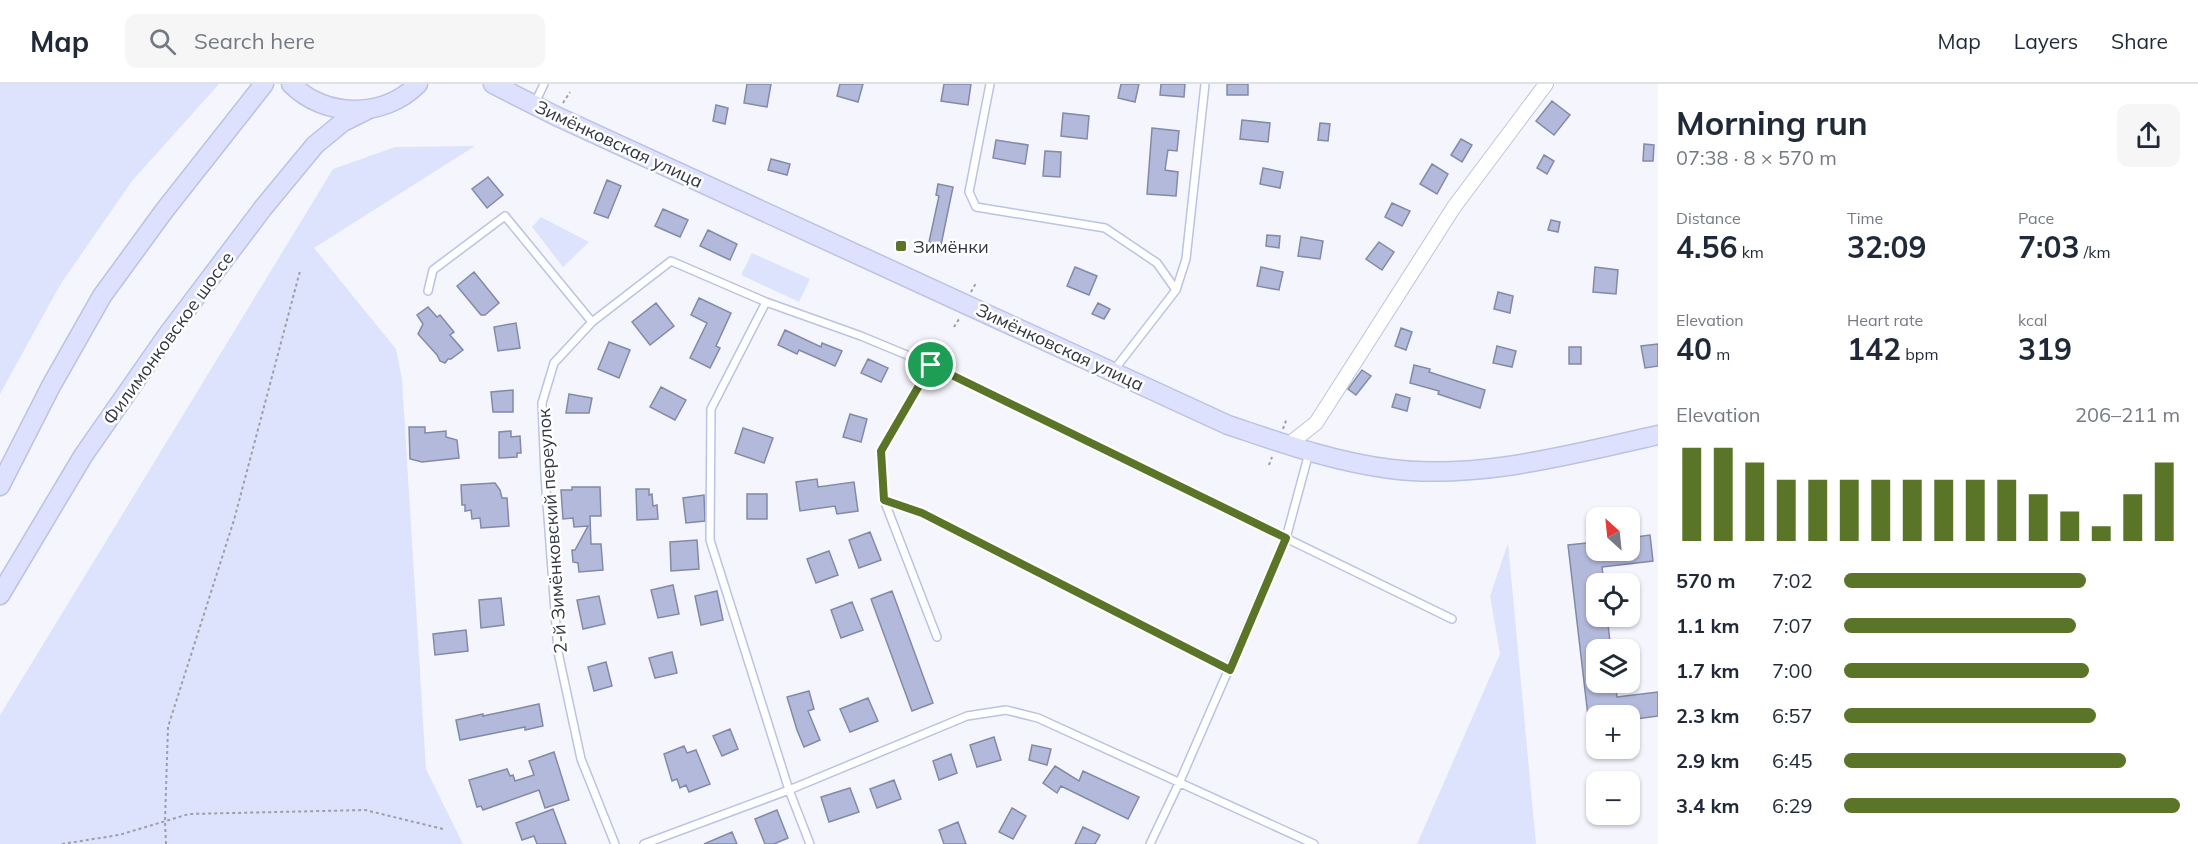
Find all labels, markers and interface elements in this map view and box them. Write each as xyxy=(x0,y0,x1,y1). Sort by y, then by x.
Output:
search box xyxy=(125,14,545,68)
text: Map xyxy=(30,24,89,59)
icon: search xyxy=(146,25,179,58)
text: Search here xyxy=(194,27,315,55)
text: Map xyxy=(1938,28,1981,54)
text: Layers xyxy=(2014,28,2078,54)
text: Share xyxy=(2111,28,2168,54)
street label: Зимёнковская улица xyxy=(532,95,706,193)
text: Morning run xyxy=(1676,102,1868,143)
button: share xyxy=(2117,104,2180,167)
text: 07:38 · 8 × 570 m xyxy=(1676,145,1837,170)
text: Distance xyxy=(1676,208,1741,228)
text: Time xyxy=(1847,208,1883,228)
text: Pace xyxy=(2018,208,2054,228)
text: 4.56 xyxy=(1676,228,1737,266)
text: 32:09 xyxy=(1847,228,1926,266)
text: 7:03 xyxy=(2018,228,2079,266)
place label: Зимёнки xyxy=(913,235,989,258)
marker: Зимёнки xyxy=(894,239,908,253)
text: km xyxy=(1737,242,1764,262)
text: /km xyxy=(2079,242,2110,262)
street label: Филимонковское шоссе xyxy=(97,247,239,429)
street label: Зимёнковская улица xyxy=(973,298,1147,396)
text: Elevation xyxy=(1676,310,1744,330)
text: Heart rate xyxy=(1847,310,1923,330)
text: kcal xyxy=(2018,310,2047,330)
text: 40 xyxy=(1676,330,1712,368)
text: 142 xyxy=(1847,330,1901,368)
text: 319 xyxy=(2018,330,2072,368)
pin xyxy=(905,339,956,390)
text: m xyxy=(1712,344,1730,364)
text: bpm xyxy=(1901,344,1938,364)
icon: arrive xyxy=(914,348,947,381)
text: Elevation xyxy=(1676,402,1761,427)
text: 206–211 m xyxy=(2075,402,2180,427)
street label: 2-й Зимёнковский переулок xyxy=(532,407,572,654)
north arrow xyxy=(1586,507,1640,561)
map controls xyxy=(1586,507,1640,825)
text: 570 m xyxy=(1676,568,1735,593)
text: 7:02 xyxy=(1772,568,1813,593)
button: locate xyxy=(1586,573,1640,627)
text: 1.1 km xyxy=(1676,613,1739,638)
text: 7:07 xyxy=(1772,613,1813,638)
button: layers xyxy=(1586,639,1640,693)
text: 1.7 km xyxy=(1676,658,1739,683)
text: 7:00 xyxy=(1772,658,1813,683)
text: 2.3 km xyxy=(1676,703,1739,728)
text: 6:57 xyxy=(1772,703,1813,728)
button: + xyxy=(1586,705,1640,759)
text: 2.9 km xyxy=(1676,748,1739,773)
text: 6:45 xyxy=(1772,748,1813,773)
button: − xyxy=(1586,771,1640,825)
text: 3.4 km xyxy=(1676,793,1739,818)
text: 6:29 xyxy=(1772,793,1813,818)

